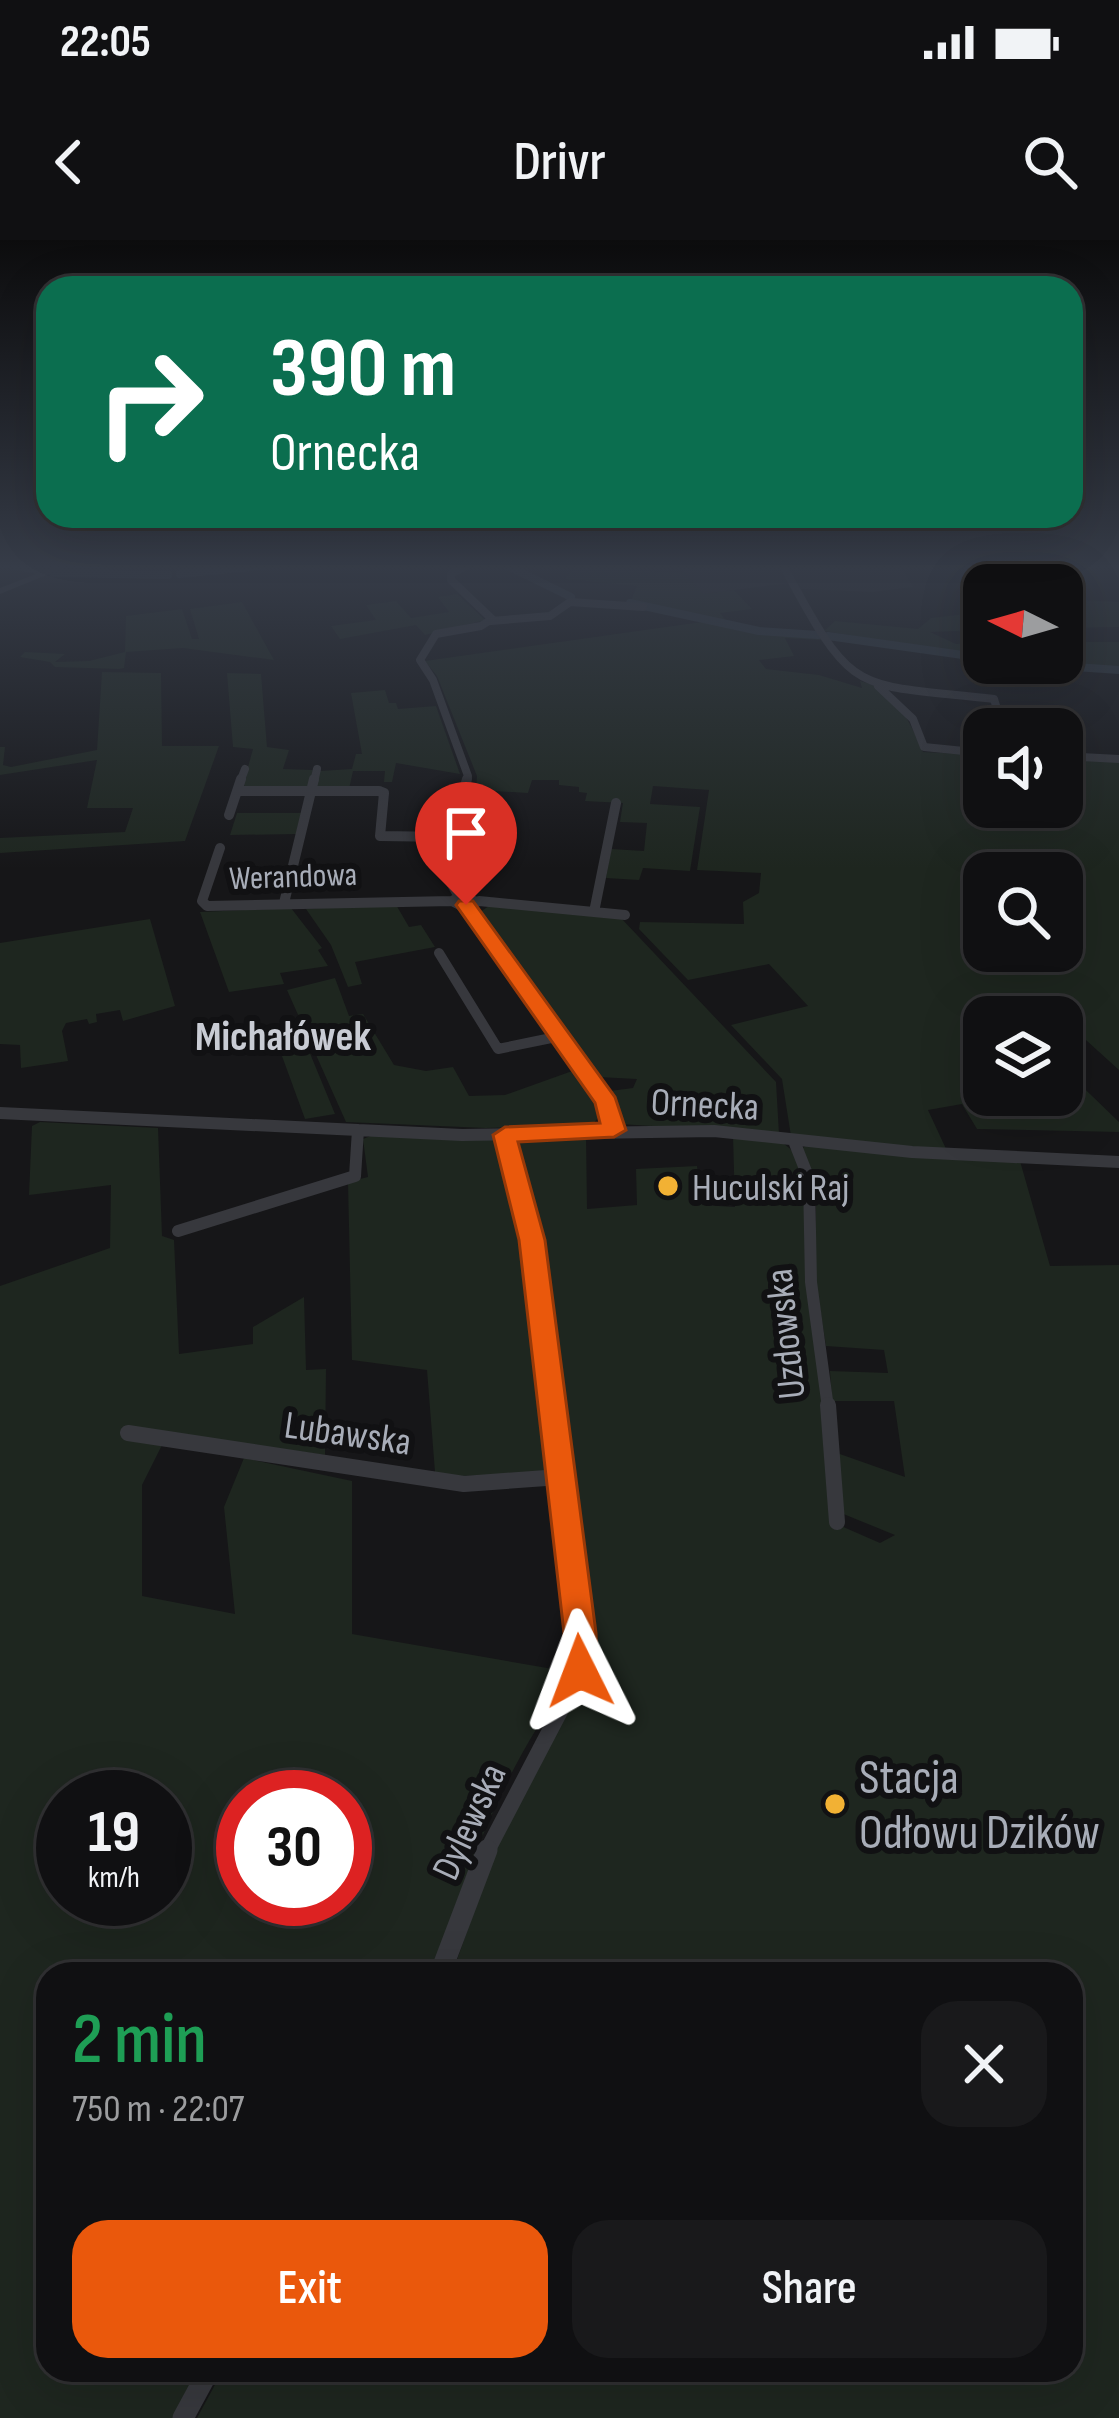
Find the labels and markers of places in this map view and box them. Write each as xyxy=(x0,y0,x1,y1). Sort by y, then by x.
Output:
pin xyxy=(415,782,517,905)
place label: Huculski Raj xyxy=(692,1165,849,1212)
marker: Huculski Raj xyxy=(655,1173,681,1199)
place label: Stacja Odłowu Dzików xyxy=(859,1750,1100,1862)
marker: Stacja Odłowu Dzików xyxy=(822,1791,848,1817)

